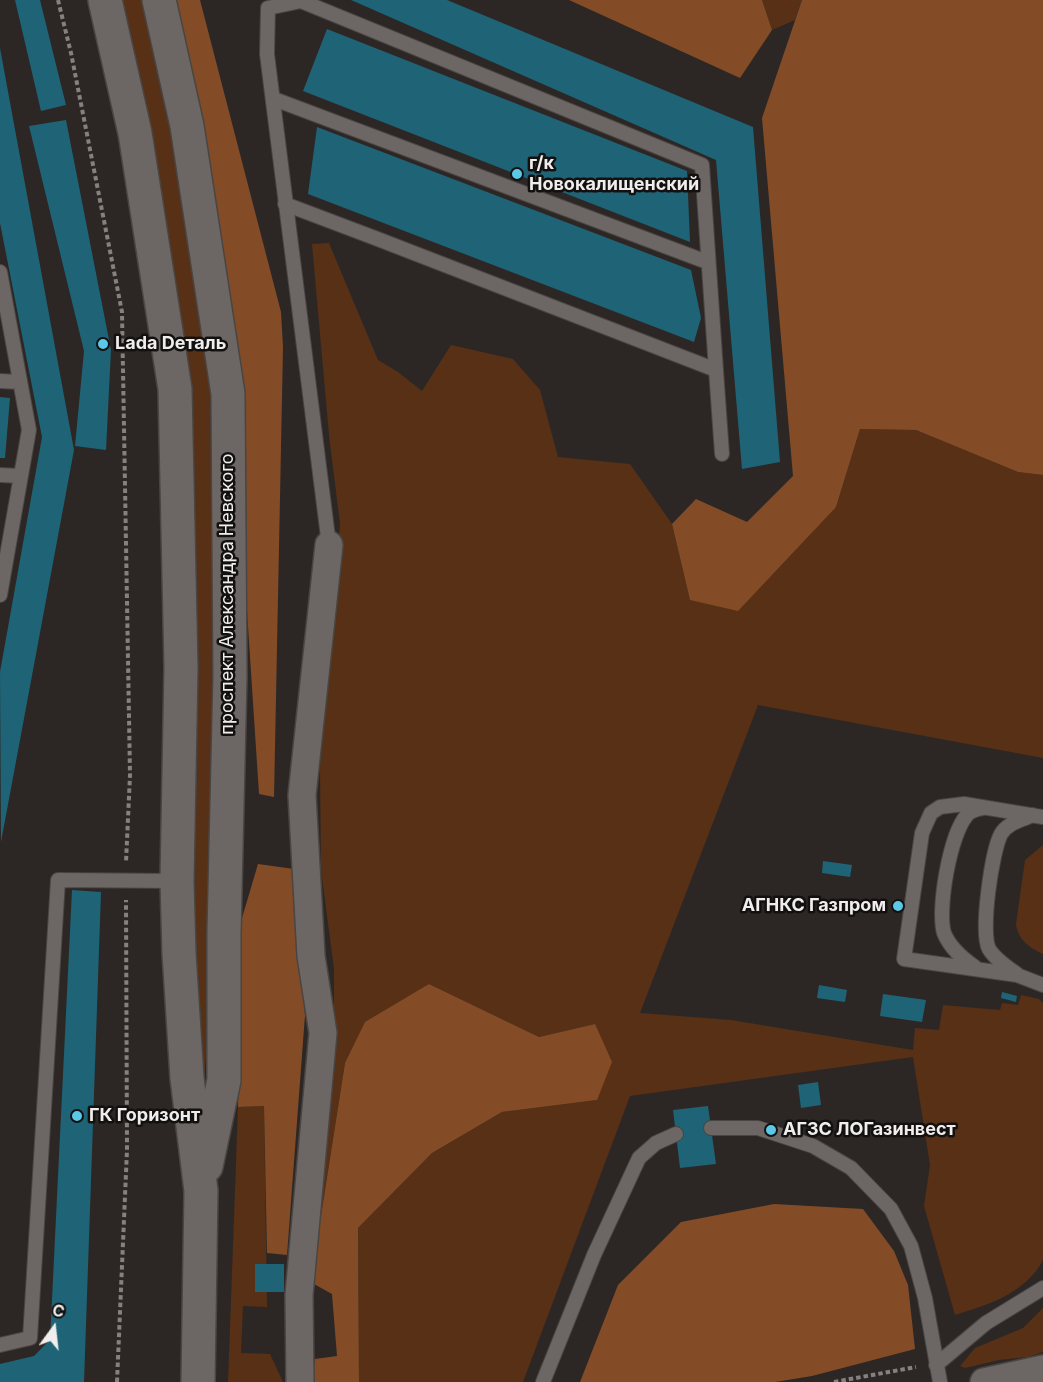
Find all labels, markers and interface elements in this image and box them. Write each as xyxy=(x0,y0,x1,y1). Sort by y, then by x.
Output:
place label: г/к Новокалищенский xyxy=(529,153,699,195)
marker: г/к Новокалищенский xyxy=(510,167,524,181)
place label: Lada Dеталь xyxy=(115,333,226,355)
marker: Lada Dеталь xyxy=(96,337,110,351)
street label: проспект Александра Невского xyxy=(217,453,239,735)
place label: АГНКС Газпром xyxy=(742,895,886,917)
marker: АГНКС Газпром xyxy=(891,899,905,913)
place label: ГК Горизонт xyxy=(89,1105,200,1127)
marker: ГК Горизонт xyxy=(70,1109,84,1123)
place label: АГЗС ЛОГазинвест xyxy=(783,1119,956,1141)
marker: АГЗС ЛОГазинвест xyxy=(764,1123,778,1137)
north arrow xyxy=(24,1298,84,1358)
text: С xyxy=(50,1299,67,1322)

